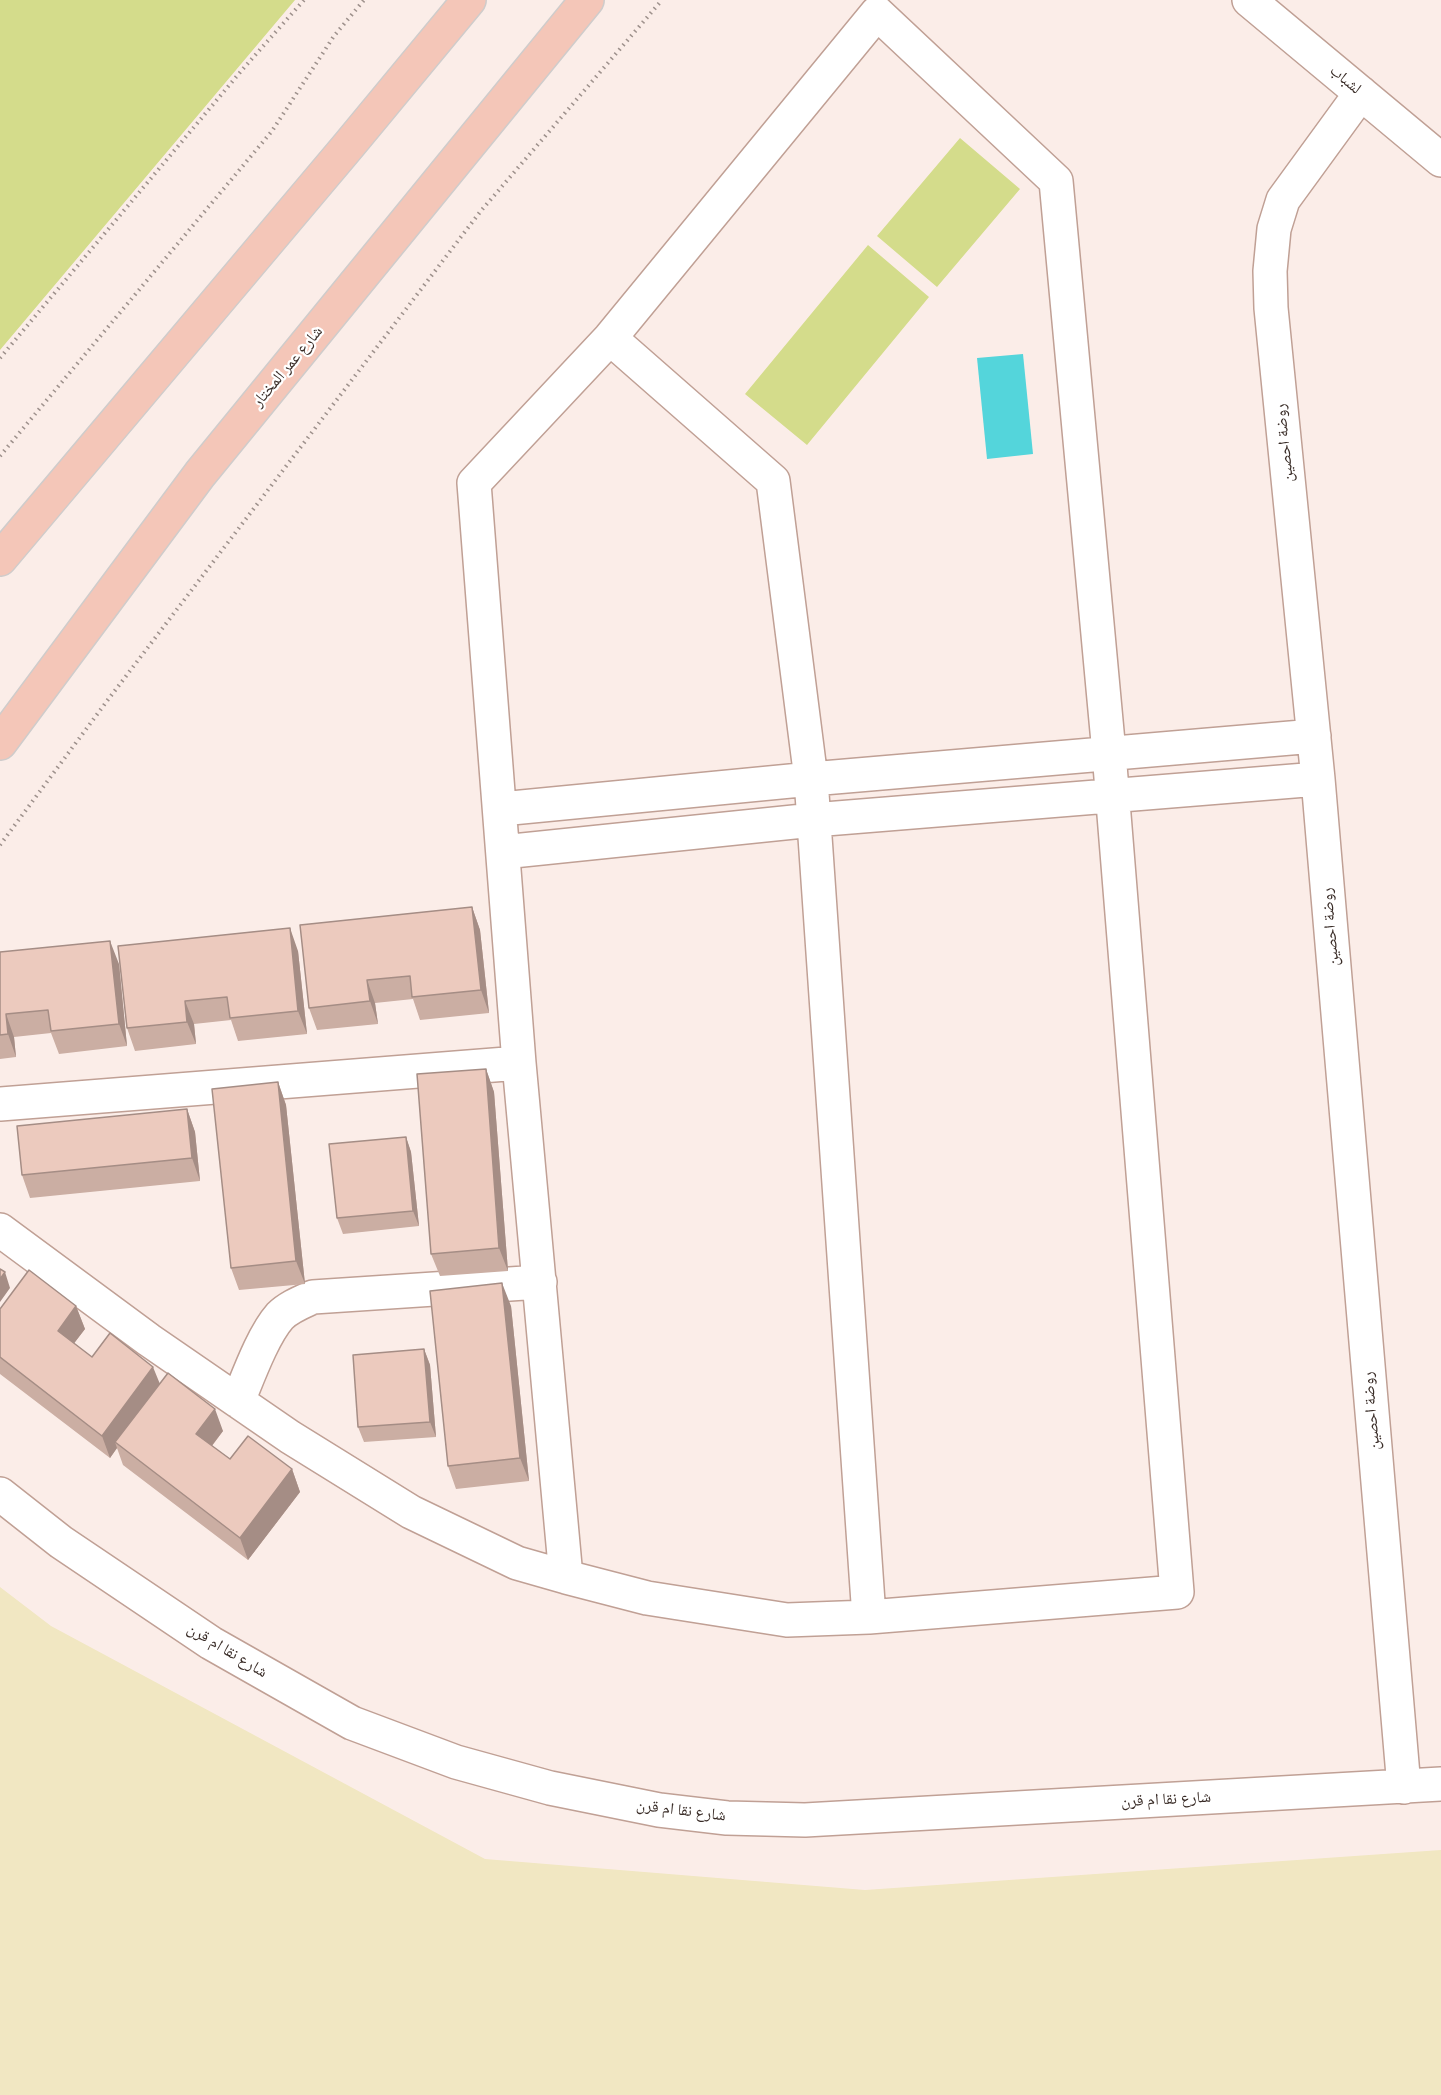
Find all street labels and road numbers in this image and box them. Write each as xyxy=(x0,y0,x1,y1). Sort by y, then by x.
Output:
street label: لشباب xyxy=(1325,61,1365,99)
street label: شارع عمر المختار xyxy=(249,323,327,411)
street label: روضة احصين xyxy=(1271,403,1299,483)
street label: روضة احصين xyxy=(1318,887,1344,967)
street label: روضة احصين xyxy=(1359,1371,1385,1451)
street label: شارع نقا ام قرن xyxy=(183,1620,271,1682)
street label: شارع نقا ام قرن xyxy=(1120,1788,1212,1812)
street label: شارع نقا ام قرن xyxy=(635,1796,727,1826)

